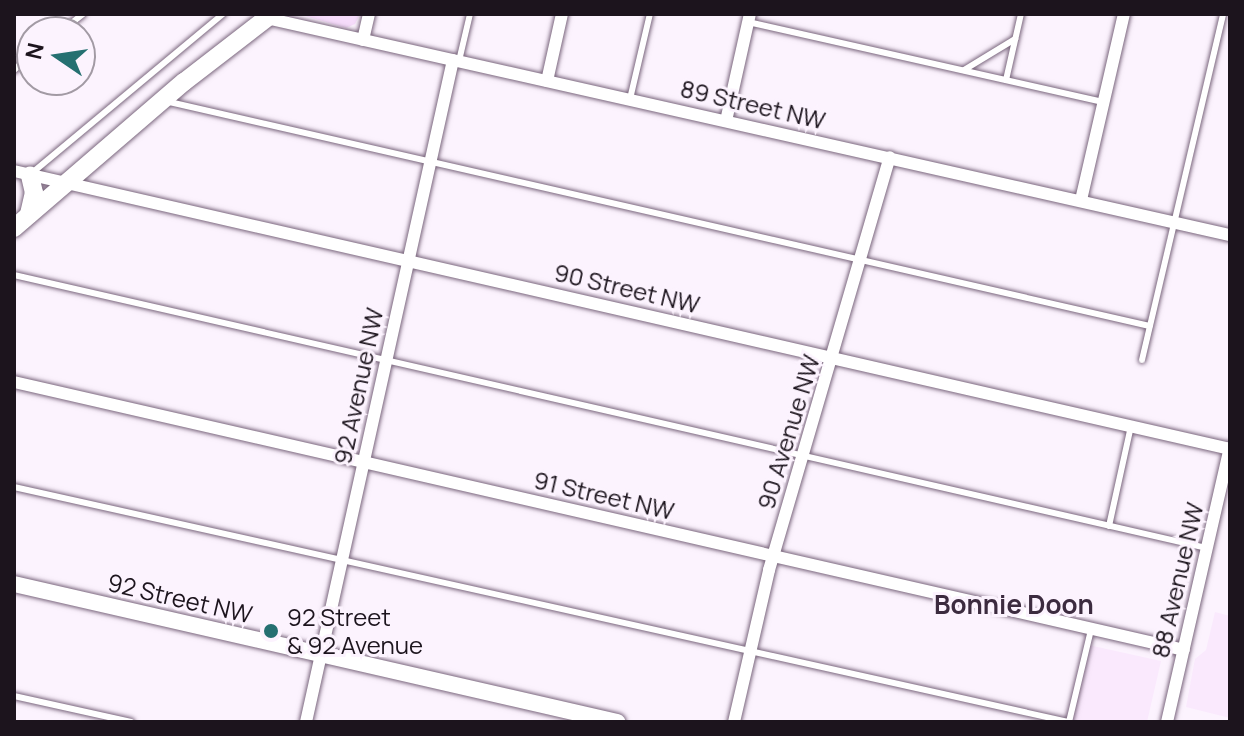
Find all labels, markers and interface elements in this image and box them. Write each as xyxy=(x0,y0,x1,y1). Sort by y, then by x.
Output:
north arrow xyxy=(16,16,96,96)
text: N xyxy=(18,40,51,62)
street label: 89 Street NW xyxy=(678,73,828,135)
street label: 90 Street NW xyxy=(551,257,703,319)
street label: 92 Avenue NW xyxy=(327,305,389,467)
street label: 90 Avenue NW xyxy=(751,351,825,513)
street label: 91 Street NW xyxy=(531,465,677,525)
street label: 88 Avenue NW xyxy=(1145,500,1209,660)
street label: 92 Street NW xyxy=(105,567,255,629)
district label: Bonnie Doon xyxy=(934,589,1094,621)
place label: 92 Street & 92 Avenue xyxy=(287,603,423,659)
marker: 92 Street & 92 Avenue xyxy=(262,622,280,640)

